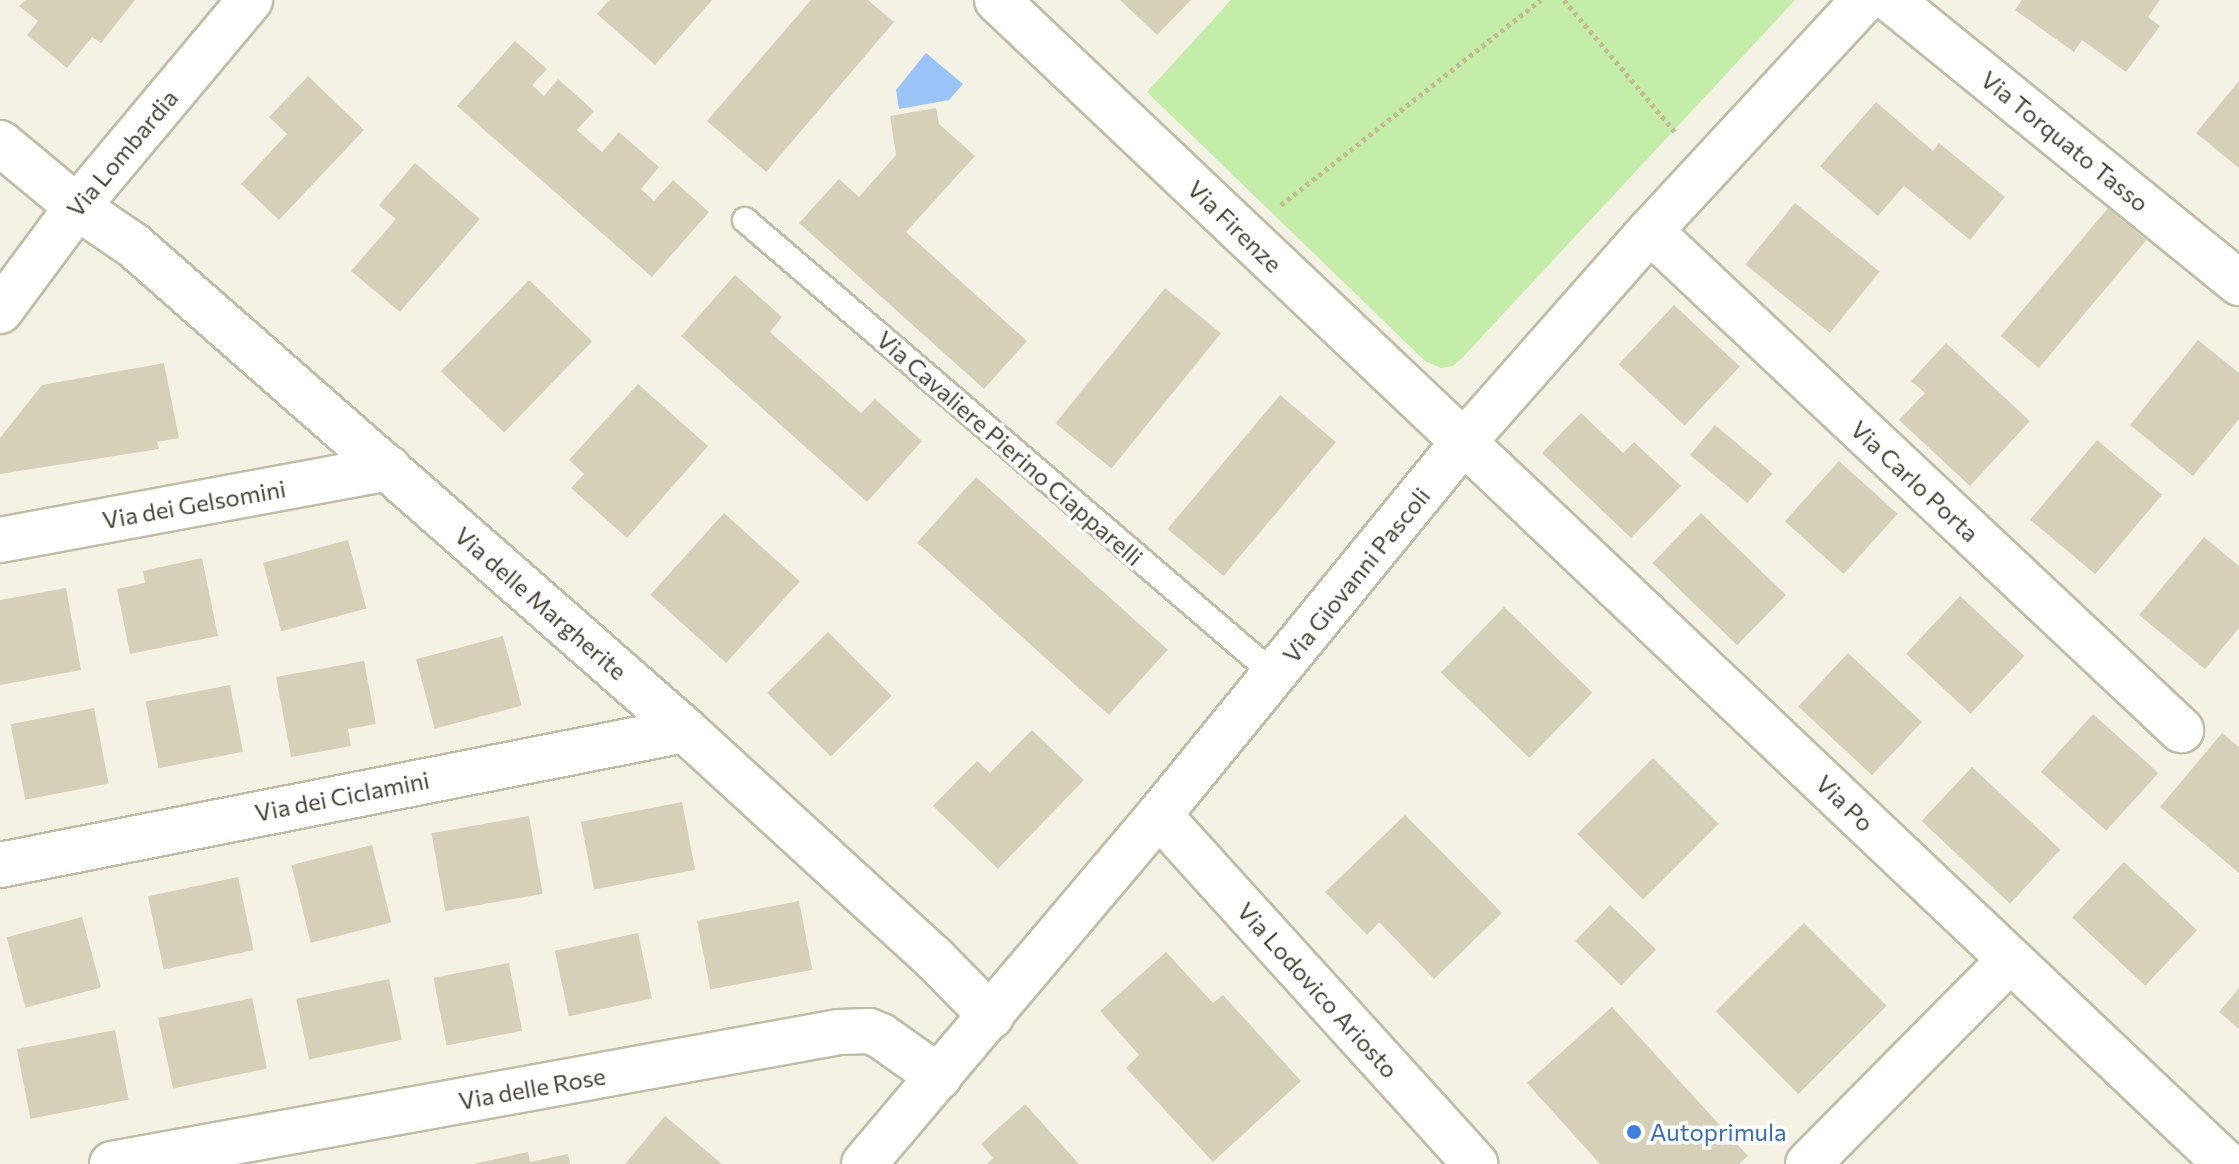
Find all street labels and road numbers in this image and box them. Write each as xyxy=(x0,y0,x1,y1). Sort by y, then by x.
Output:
street label: Via Torquato Tasso xyxy=(1975,65,2155,217)
street label: Via Lombardia xyxy=(60,83,184,223)
street label: Via Firenze xyxy=(1182,174,1288,278)
street label: Via Cavaliere Pierino Ciapparelli xyxy=(871,325,1149,571)
street label: Via Carlo Porta xyxy=(1845,414,1985,548)
street label: Via dei Gelsomini xyxy=(100,474,288,534)
street label: Via Giovanni Pascoli xyxy=(1276,481,1436,669)
street label: Via delle Margherite xyxy=(449,521,633,685)
street label: Via dei Ciclamini xyxy=(252,765,432,827)
street label: Via Po xyxy=(1810,769,1880,837)
street label: Via Lodovico Ariosto xyxy=(1232,896,1404,1084)
street label: Via delle Rose xyxy=(456,1061,608,1115)

